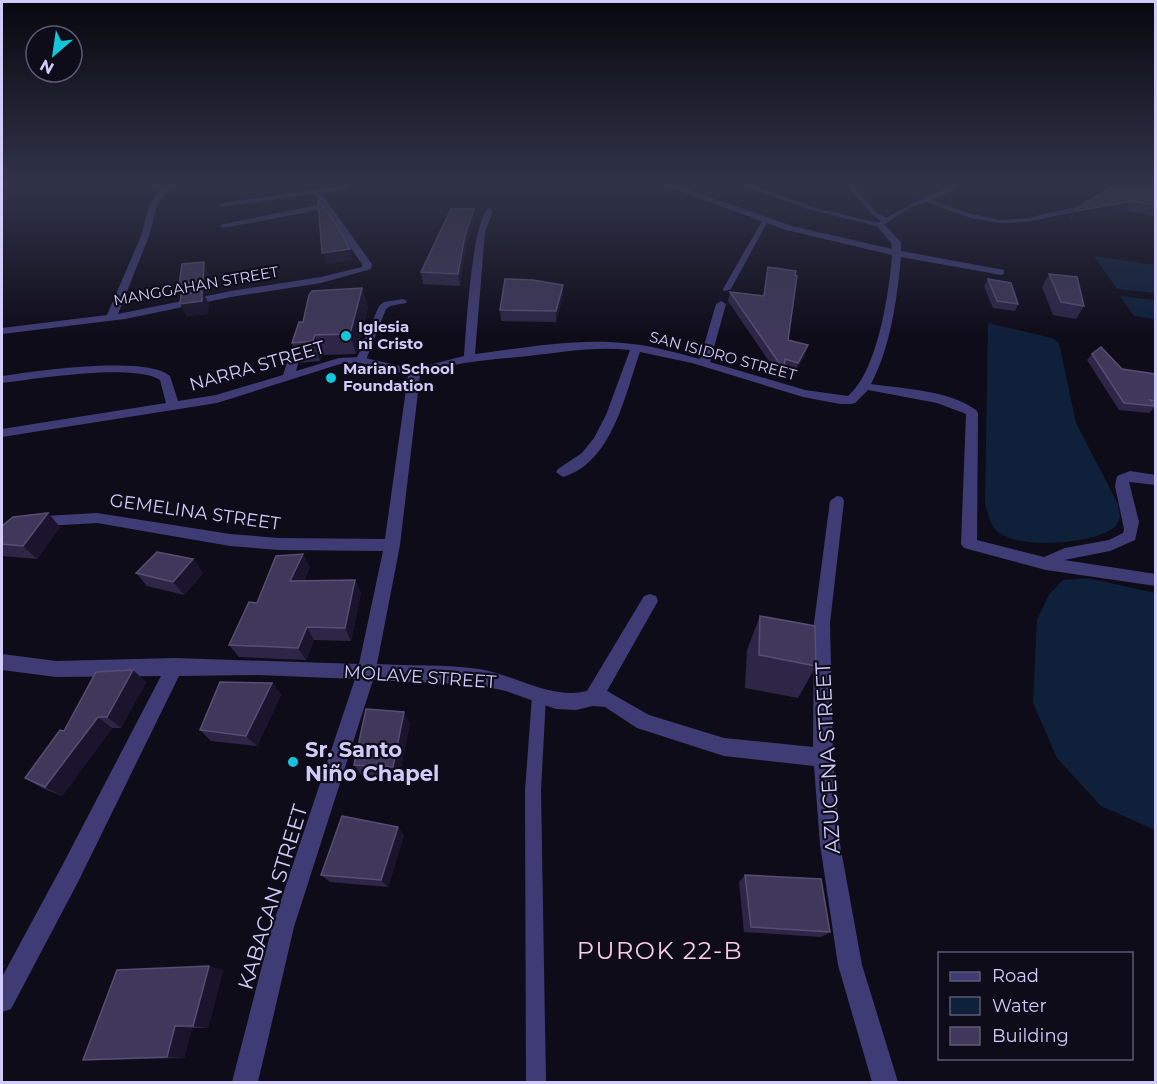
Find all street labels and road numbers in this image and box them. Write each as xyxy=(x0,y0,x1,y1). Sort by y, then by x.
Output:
street label: MANGGAHAN STREET xyxy=(112,262,280,309)
street label: SAN ISIDRO STREET xyxy=(648,327,799,384)
street label: NARRA STREET xyxy=(187,336,328,396)
street label: GEMELINA STREET xyxy=(108,489,282,535)
street label: MOLAVE STREET xyxy=(343,661,498,693)
street label: AZUCENA STREET xyxy=(810,661,845,855)
street label: KABACAN STREET xyxy=(232,801,313,992)

